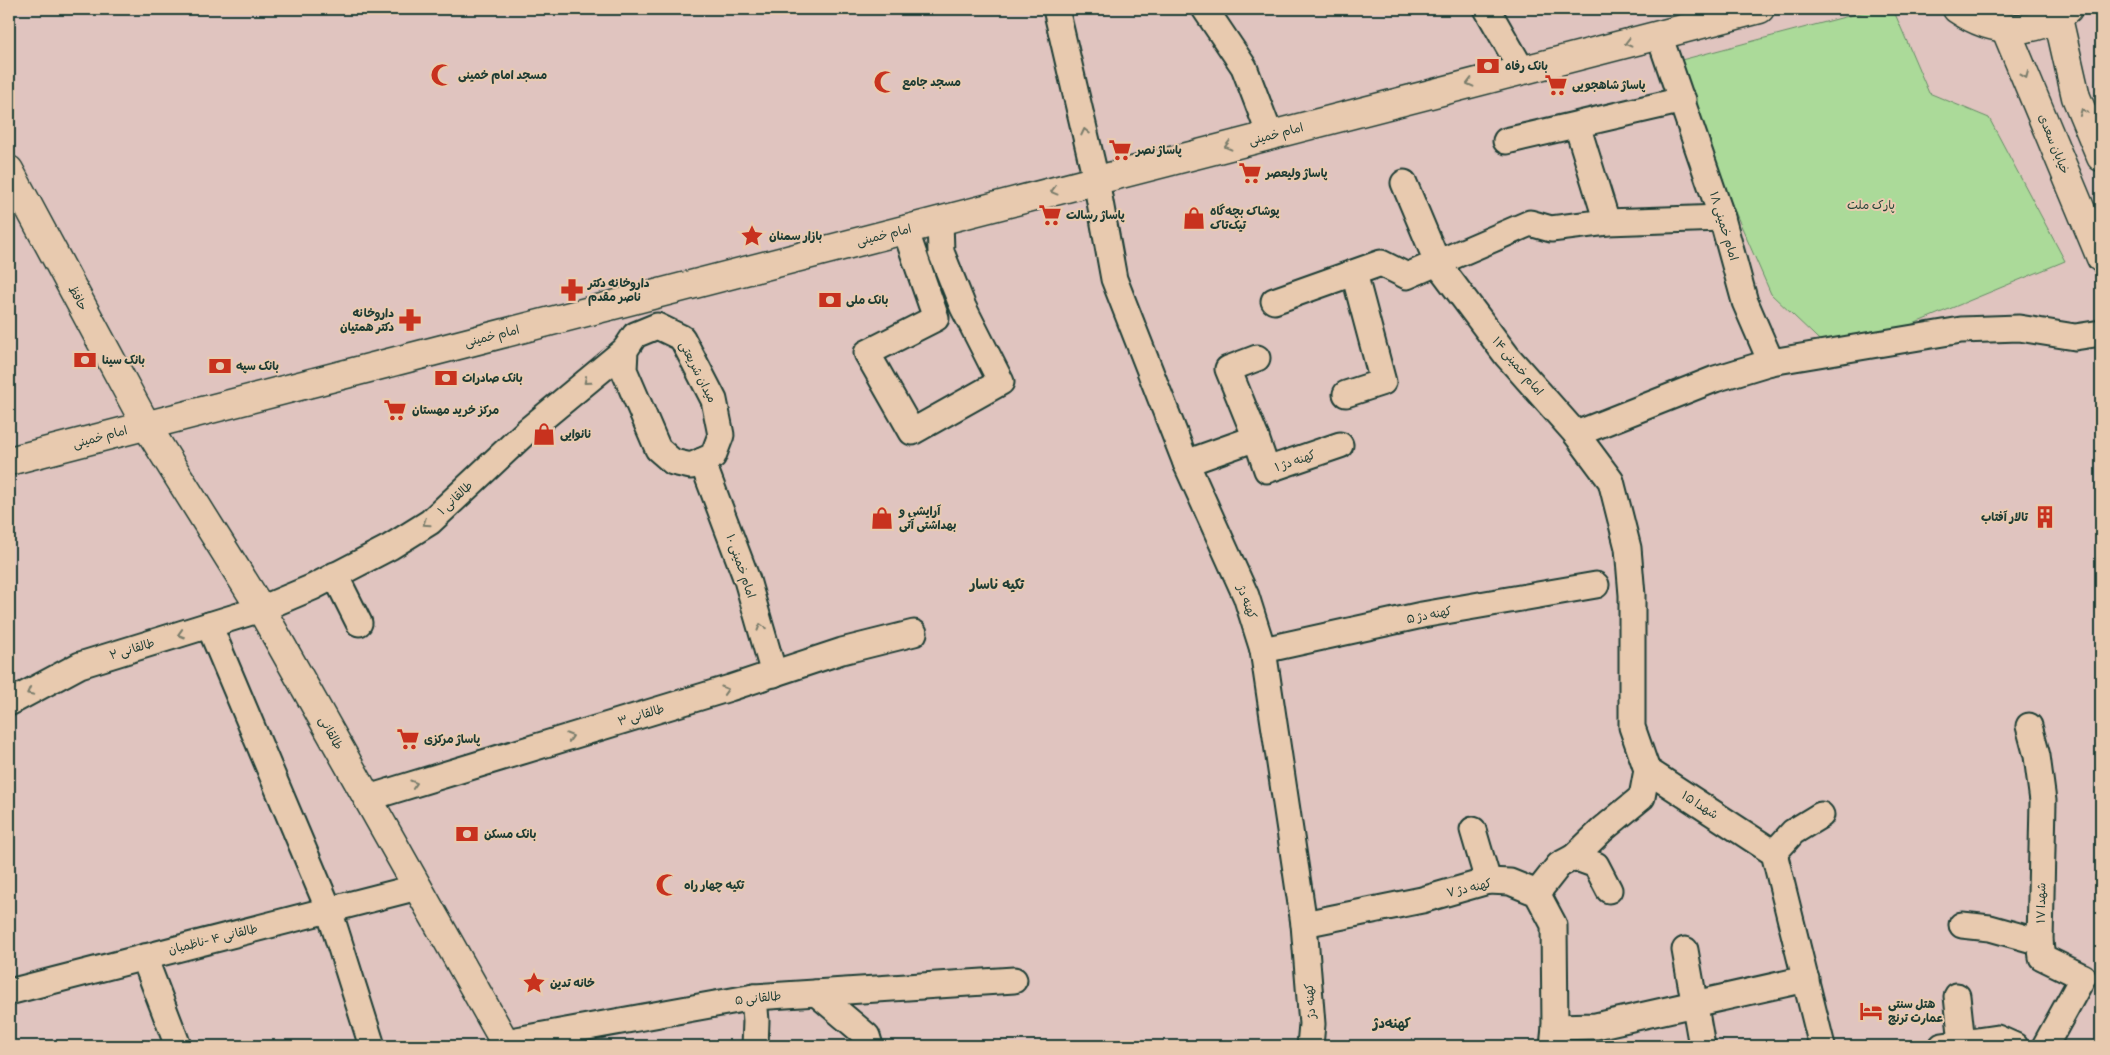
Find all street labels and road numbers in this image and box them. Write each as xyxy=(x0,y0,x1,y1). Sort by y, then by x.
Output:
street label: خیابان سعدی xyxy=(2035,112,2072,176)
street label: امام خمینی xyxy=(1247,120,1305,150)
street label: امام خمینی ۱۸ xyxy=(1705,190,1741,263)
street label: امام خمینی xyxy=(855,221,913,250)
street label: حافظ xyxy=(65,283,90,313)
street label: امام خمینی xyxy=(463,322,521,351)
street label: امام خمینی ۱۴ xyxy=(1488,334,1546,399)
street label: میدان شریعتی xyxy=(676,339,719,405)
street label: امام خمینی xyxy=(71,423,129,453)
street label: کهنه دژ ۱ xyxy=(1273,448,1317,475)
street label: طالقانی ۱ xyxy=(435,478,476,518)
street label: امام خمینی ۱۰ xyxy=(722,532,758,601)
street label: کهنه دژ xyxy=(1233,582,1260,621)
street label: کهنه دژ ۵ xyxy=(1405,604,1453,627)
street label: طالقانی ۲ xyxy=(108,636,157,663)
street label: طالقانی ۳ xyxy=(616,701,666,730)
street label: طالقانی xyxy=(315,714,346,752)
street label: شهدا ۱۵ xyxy=(1679,788,1721,823)
street label: کهنه دژ ۷ xyxy=(1445,876,1493,901)
street label: شهدا ۱۷ xyxy=(2034,883,2049,923)
street label: طالقانی ۴ -ناظمیان xyxy=(167,921,259,958)
street label: کهنه دژ xyxy=(1302,983,1319,1020)
street label: طالقانی ۵ xyxy=(734,989,782,1008)

